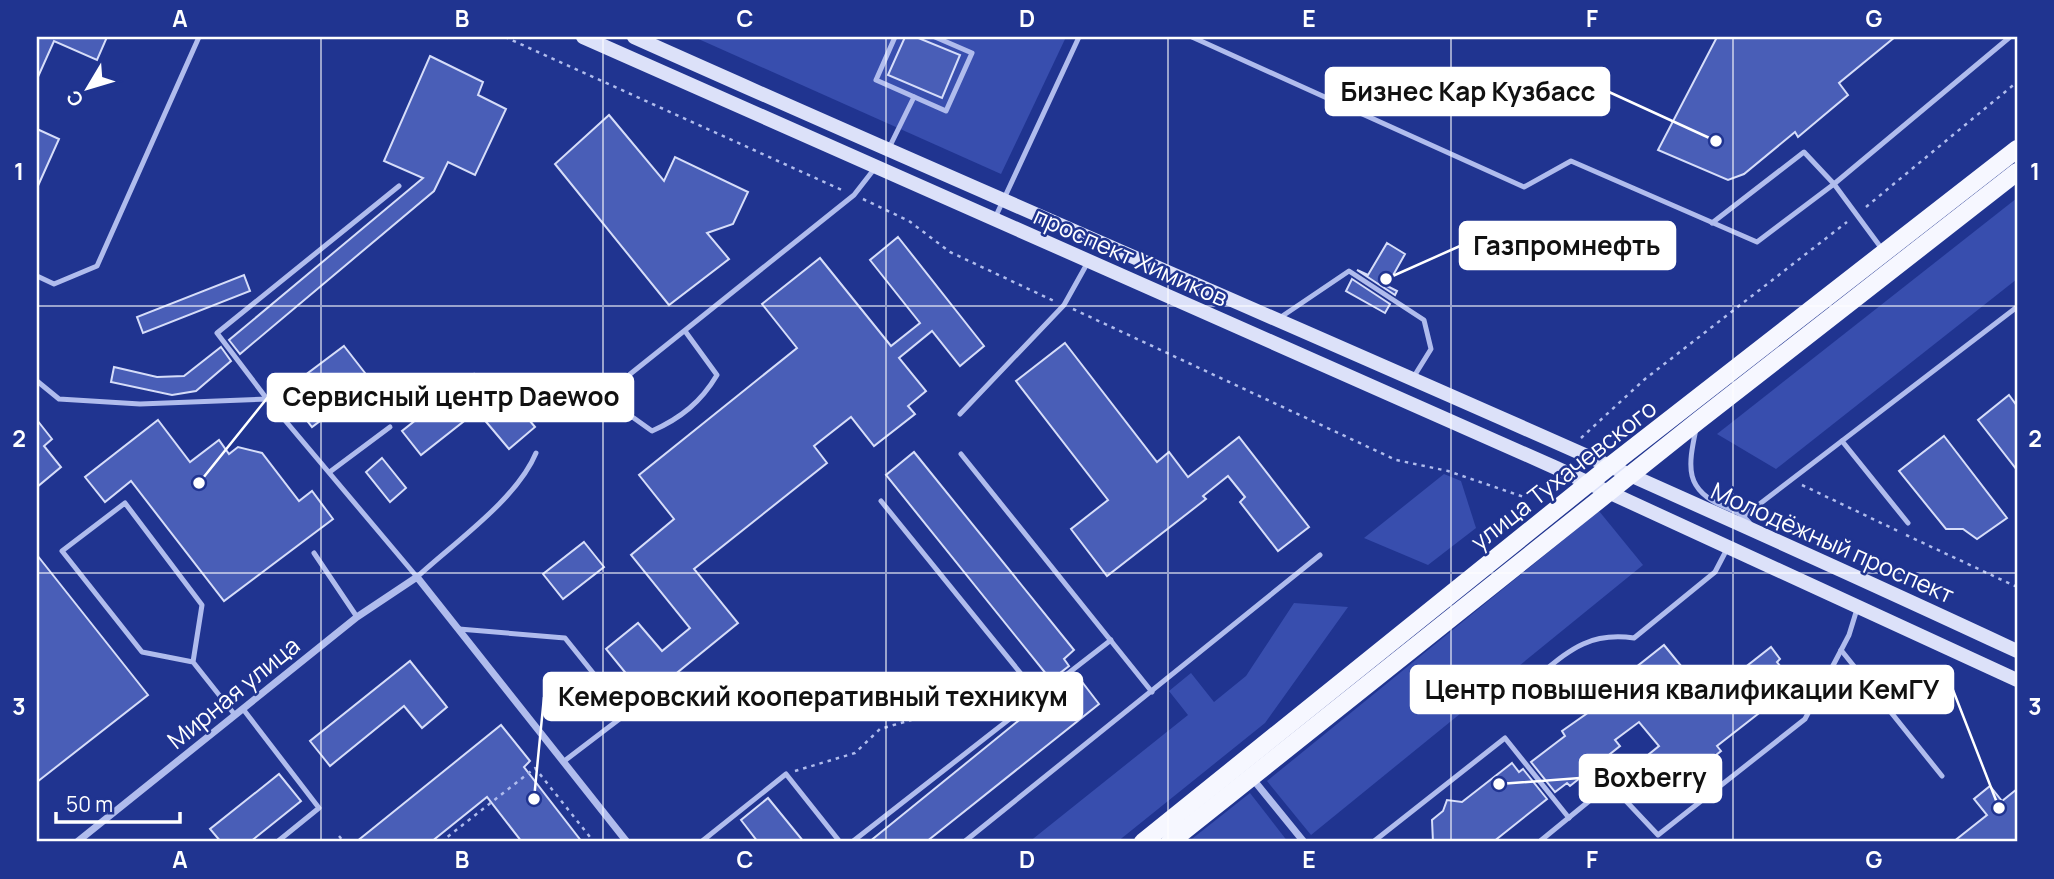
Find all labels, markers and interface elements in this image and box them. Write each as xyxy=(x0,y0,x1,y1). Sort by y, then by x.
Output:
text: A xyxy=(172,2,188,34)
text: B xyxy=(455,2,469,34)
text: C xyxy=(737,2,754,34)
text: D xyxy=(1019,2,1035,34)
text: E xyxy=(1302,2,1316,34)
text: F xyxy=(1586,2,1598,34)
text: G xyxy=(1866,2,1883,34)
north arrow xyxy=(52,52,122,122)
callout: Бизнес Кар Кузбасс xyxy=(1326,68,1609,115)
text: Бизнес Кар Кузбасс xyxy=(1341,73,1595,109)
text: С xyxy=(60,85,89,112)
text: 1 xyxy=(14,155,24,187)
text: 1 xyxy=(2030,155,2040,187)
street label: проспект Химиков xyxy=(1029,198,1233,314)
callout: Газпромнефть xyxy=(1460,222,1675,269)
text: Газпромнефть xyxy=(1473,227,1661,263)
callout: Сервисный центр Daewoo xyxy=(268,374,633,421)
text: Сервисный центр Daewoo xyxy=(282,378,620,414)
street label: улица Тухачевского xyxy=(1463,391,1663,557)
text: 2 xyxy=(12,422,26,454)
text: 2 xyxy=(2028,422,2042,454)
street label: Молодёжный проспект xyxy=(1706,473,1960,611)
street label: Мирная улица xyxy=(160,628,306,756)
callout: Центр повышения квалификации КемГУ xyxy=(1411,666,1953,713)
text: Центр повышения квалификации КемГУ xyxy=(1425,671,1940,707)
callout: Кемеровский кооперативный техникум xyxy=(544,673,1082,720)
text: Кемеровский кооперативный техникум xyxy=(558,678,1068,714)
text: 3 xyxy=(12,690,26,722)
text: 3 xyxy=(2028,690,2042,722)
callout: Boxberry xyxy=(1580,755,1721,802)
text: Boxberry xyxy=(1594,759,1707,795)
scale bar xyxy=(56,781,180,825)
text: 50 m xyxy=(66,790,113,818)
text: A xyxy=(172,843,188,875)
text: B xyxy=(455,843,469,875)
text: C xyxy=(737,843,754,875)
text: D xyxy=(1019,843,1035,875)
text: E xyxy=(1302,843,1316,875)
text: F xyxy=(1586,843,1598,875)
text: G xyxy=(1866,843,1883,875)

